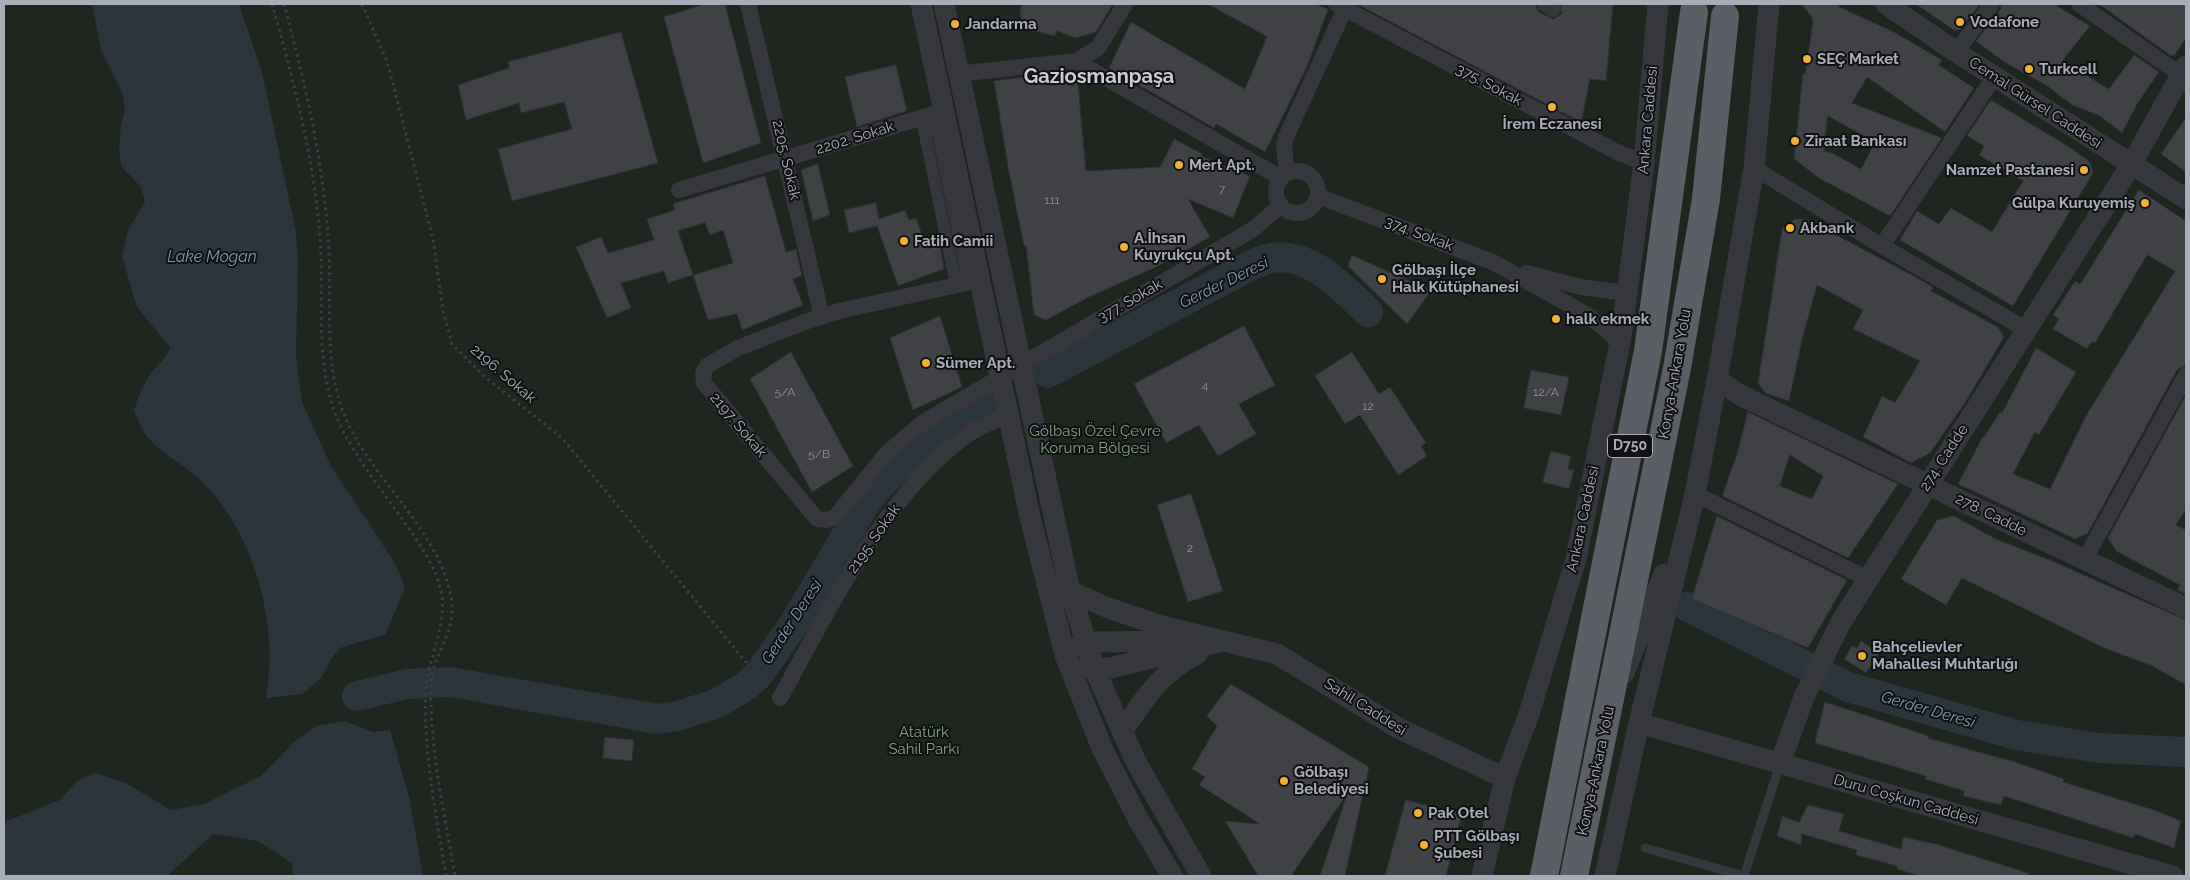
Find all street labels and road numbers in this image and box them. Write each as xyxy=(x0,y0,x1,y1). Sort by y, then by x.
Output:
street label: Cemal Gürsel Caddesi xyxy=(1965,53,2105,153)
street label: 375. Sokak xyxy=(1453,60,1525,110)
street label: Ankara Caddesi xyxy=(1634,65,1662,175)
street label: 2202. Sokak xyxy=(813,117,897,159)
street label: 2205. Sokak xyxy=(768,118,804,202)
street label: 374. Sokak xyxy=(1382,213,1456,255)
street label: 377. Sokak xyxy=(1094,275,1166,327)
street label: Konya-Ankara Yolu xyxy=(1655,308,1695,440)
street label: 2196. Sokak xyxy=(467,341,539,407)
street label: 2197. Sokak xyxy=(706,389,770,461)
street label: 274. Cadde xyxy=(1916,421,1972,495)
road number: D750 xyxy=(1608,434,1652,458)
street label: Ankara Caddesi xyxy=(1563,464,1603,574)
street label: 278. Cadde xyxy=(1952,490,2030,540)
street label: 2195. Sokak xyxy=(844,501,904,577)
street label: Sahil Caddesi xyxy=(1321,675,1409,739)
street label: Konya-Ankara Yolu xyxy=(1574,705,1618,837)
street label: Duru Coşkun Caddesi xyxy=(1831,771,1981,829)

